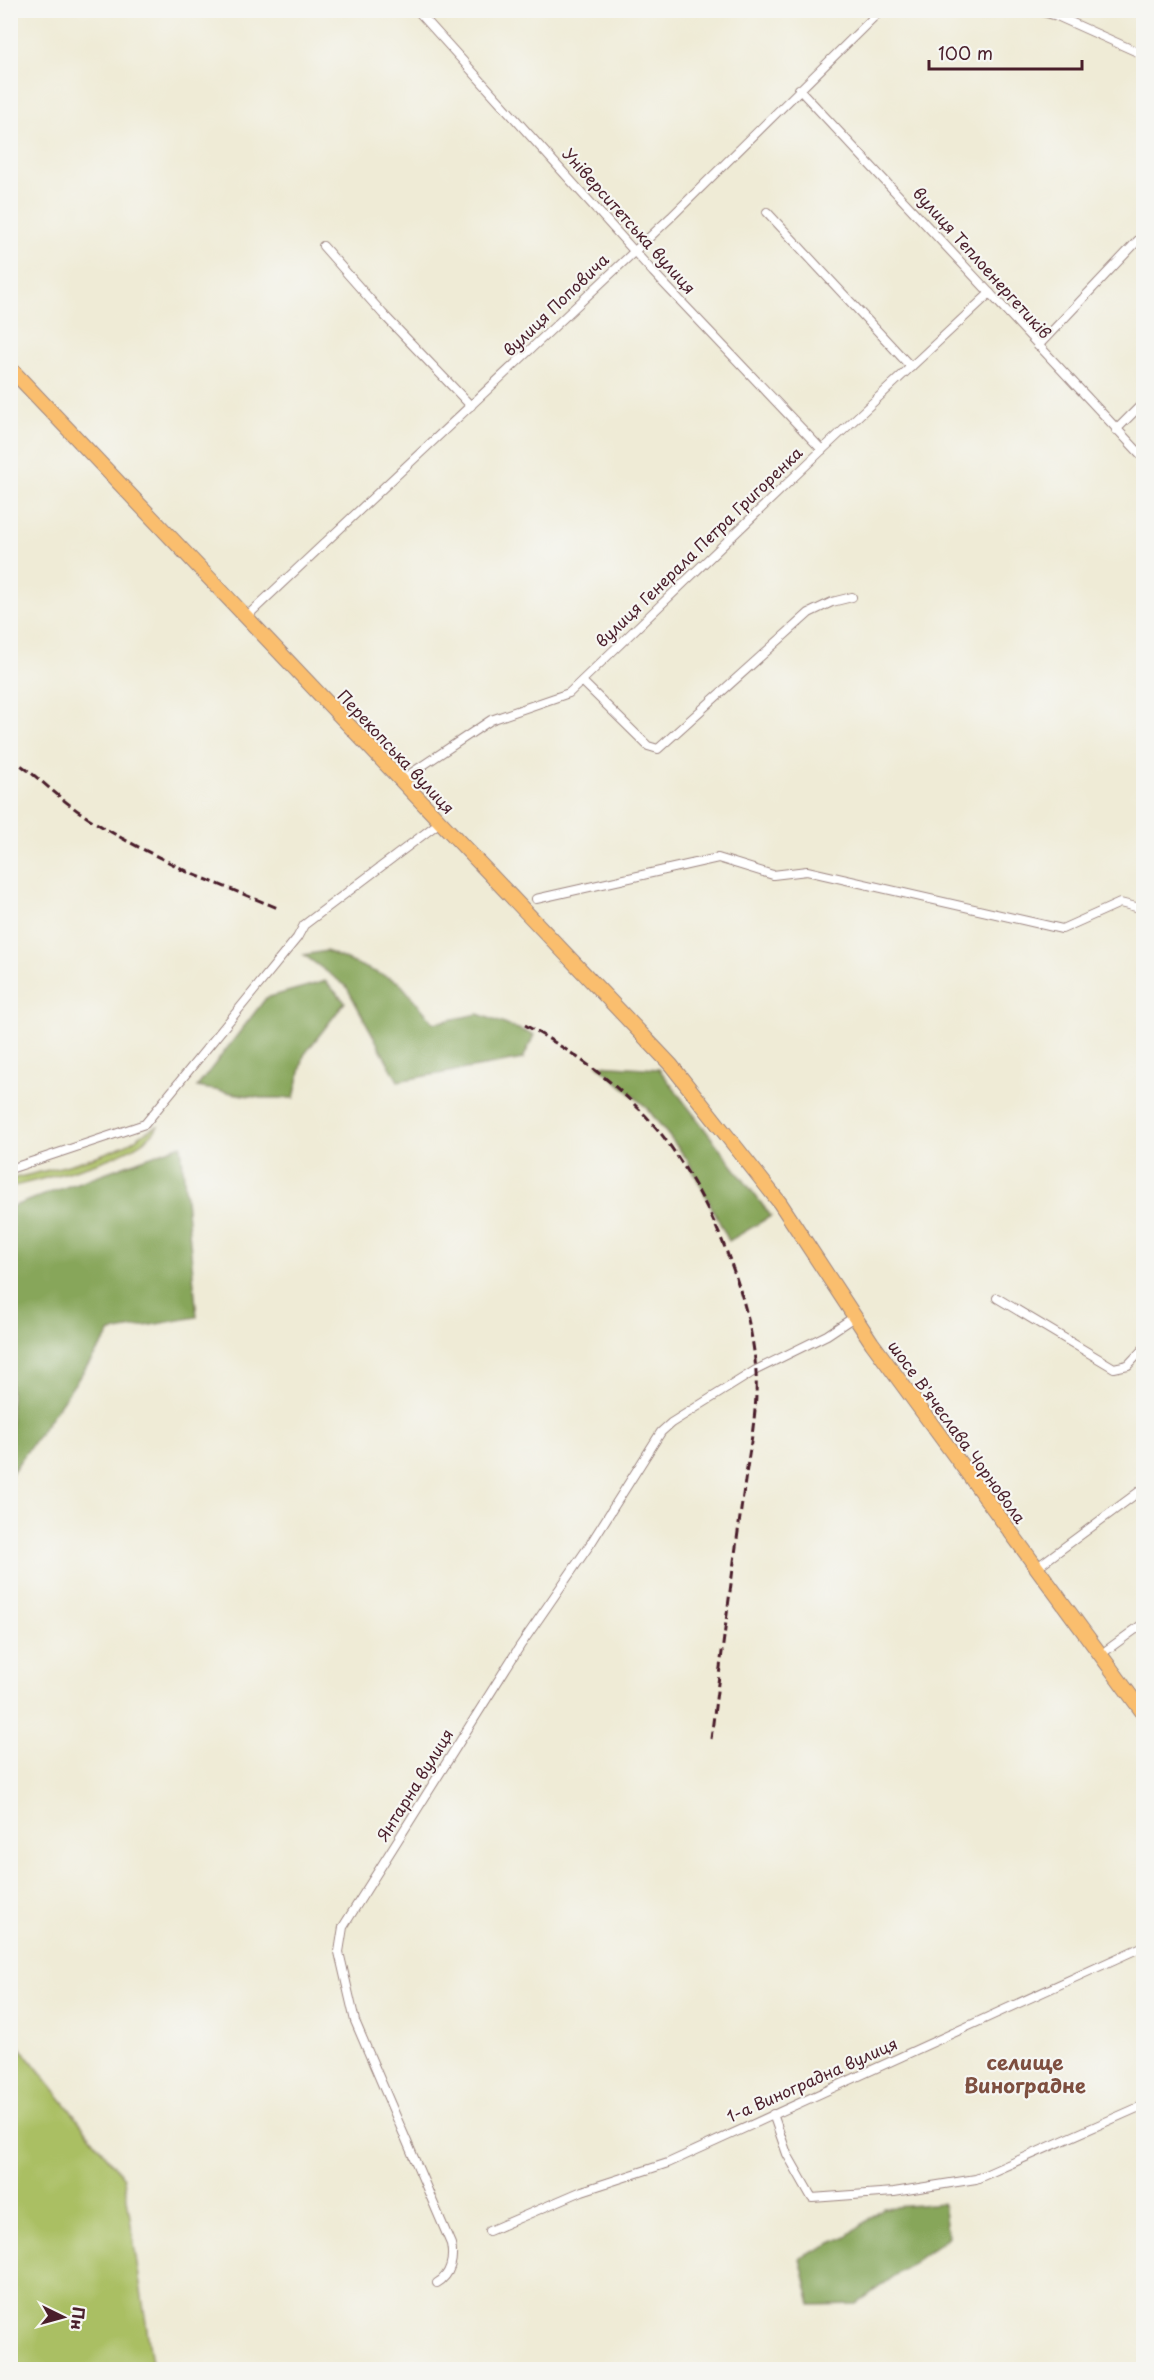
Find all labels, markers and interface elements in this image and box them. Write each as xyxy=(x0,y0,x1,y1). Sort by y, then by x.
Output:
scale bar xyxy=(929,33,1082,71)
text: 100 m xyxy=(938,39,993,66)
street label: Університетська вулиця xyxy=(558,142,702,299)
street label: вулиця Теплоенергетиків xyxy=(908,181,1058,344)
street label: вулиця Поповича xyxy=(497,247,614,361)
street label: вулиця Генерала Петра Григоренка xyxy=(589,440,807,652)
street label: Перекопська вулиця xyxy=(333,684,461,819)
street label: шосе В'ячеслава Чорновола xyxy=(883,1335,1033,1528)
street label: Янтарна вулиця xyxy=(370,1724,458,1845)
street label: 1-а Виноградна вулиця xyxy=(722,2031,901,2128)
district label: селище Виноградне xyxy=(964,2047,1086,2100)
north arrow xyxy=(33,2287,93,2347)
text: Пн xyxy=(66,2306,92,2331)

